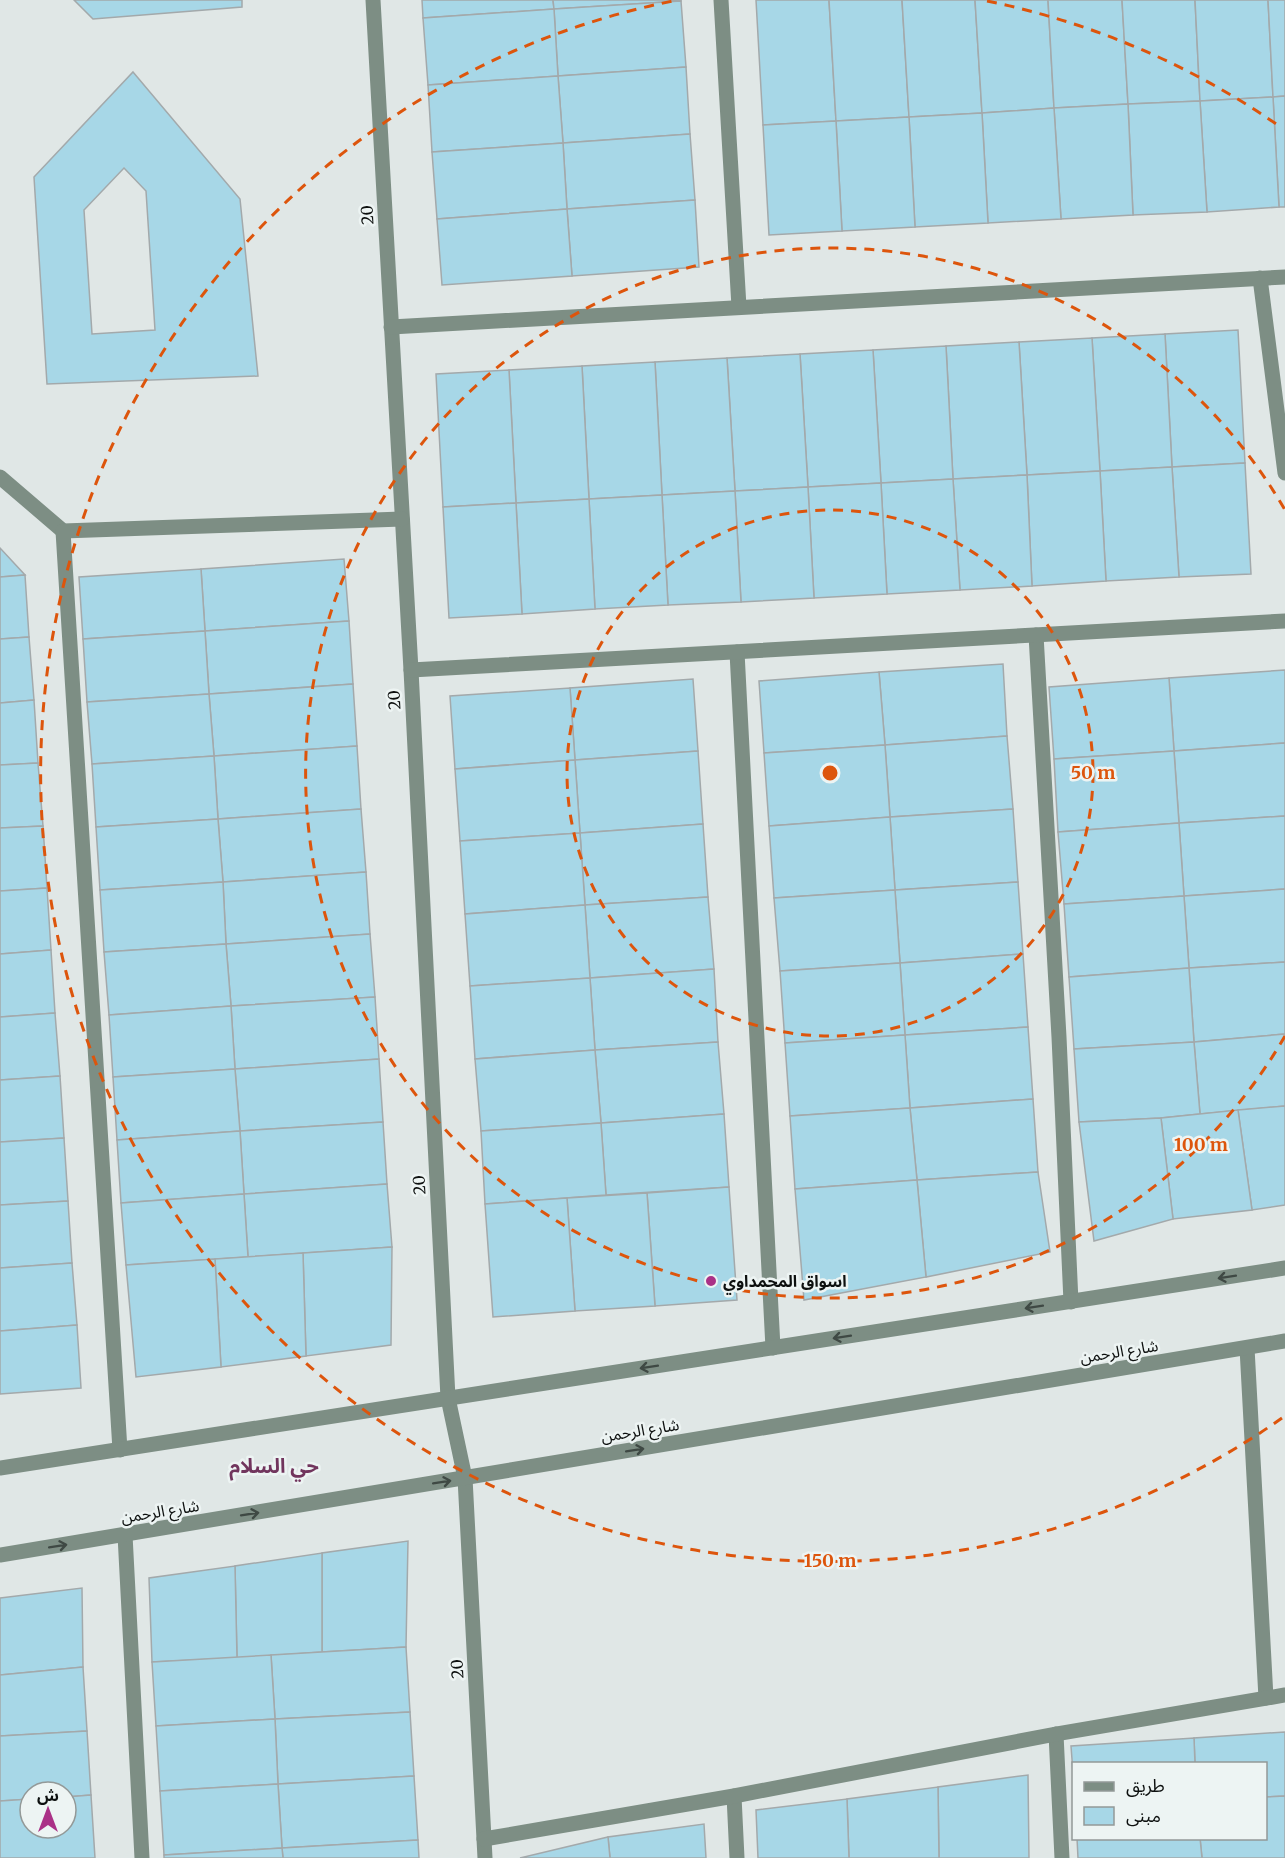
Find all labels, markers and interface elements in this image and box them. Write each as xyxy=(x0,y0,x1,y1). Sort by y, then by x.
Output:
street label: 20 xyxy=(357,205,377,225)
street label: 20 xyxy=(384,690,404,710)
text: 50 m xyxy=(1071,761,1115,784)
centre of rings xyxy=(820,763,840,783)
text: 100 m xyxy=(1174,1133,1228,1156)
street label: 20 xyxy=(409,1175,429,1195)
place label: اسواق المحمداوي xyxy=(723,1271,847,1295)
one-way arrow xyxy=(1218,1272,1238,1283)
marker: اسواق المحمداوي xyxy=(704,1274,718,1288)
one-way arrow xyxy=(1025,1302,1045,1313)
one-way arrow xyxy=(832,1332,852,1343)
street label: شارع الرحمن xyxy=(1078,1335,1160,1370)
one-way arrow xyxy=(640,1362,659,1373)
street label: شارع الرحمن xyxy=(599,1414,681,1449)
one-way arrow xyxy=(624,1444,644,1455)
district label: حي السلام xyxy=(229,1453,319,1482)
one-way arrow xyxy=(432,1476,452,1487)
street label: شارع الرحمن xyxy=(119,1495,201,1530)
one-way arrow xyxy=(240,1508,259,1519)
one-way arrow xyxy=(47,1540,67,1551)
text: 150 m xyxy=(804,1549,856,1572)
street label: 20 xyxy=(447,1659,467,1679)
legend xyxy=(1072,1762,1267,1840)
text: طريق xyxy=(1126,1774,1165,1797)
north arrow xyxy=(18,1780,78,1840)
text: ش xyxy=(37,1785,59,1805)
text: مبنى xyxy=(1126,1804,1161,1827)

